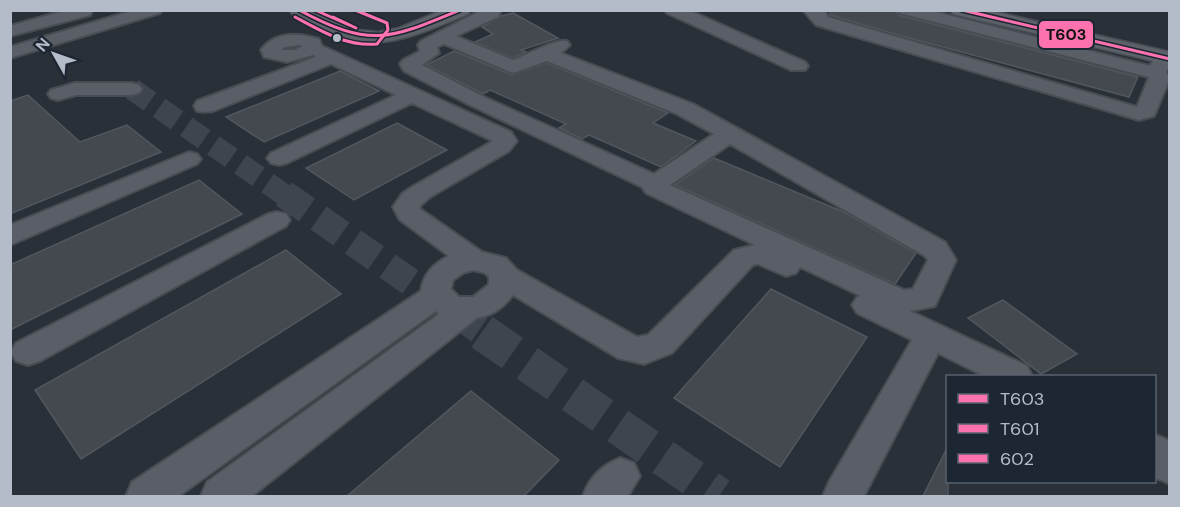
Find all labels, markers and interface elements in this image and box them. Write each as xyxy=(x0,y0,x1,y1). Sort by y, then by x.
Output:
line badge: T603 xyxy=(1038,20,1094,49)
north arrow xyxy=(24,24,84,84)
text: T603 xyxy=(1046,24,1086,45)
unlabelled marker xyxy=(331,32,343,44)
text: N xyxy=(31,33,55,56)
legend xyxy=(946,375,1156,483)
text: T603 xyxy=(1000,387,1044,411)
text: T601 xyxy=(1000,417,1039,441)
text: 602 xyxy=(1000,447,1034,471)

